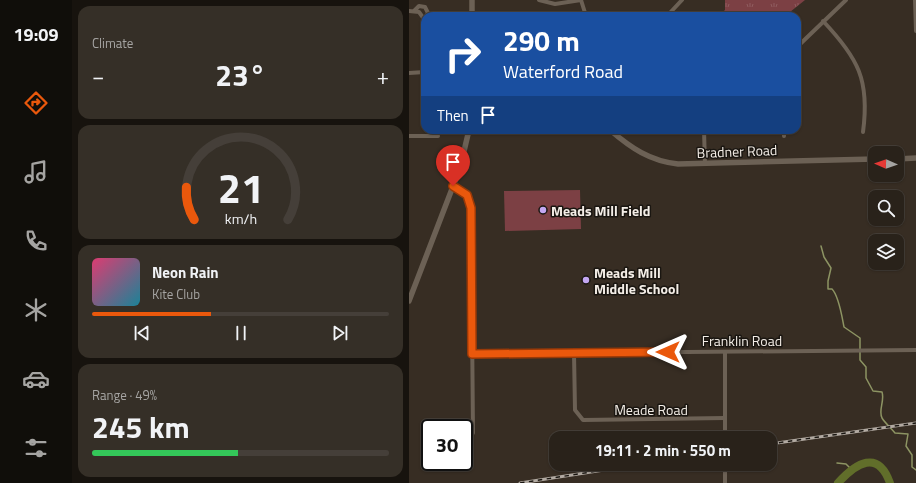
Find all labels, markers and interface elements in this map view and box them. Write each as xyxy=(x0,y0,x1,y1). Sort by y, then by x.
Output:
text: 290 m xyxy=(503,19,580,62)
text: 19:09 xyxy=(14,21,58,48)
icon: right xyxy=(437,28,489,80)
text: Climate xyxy=(92,33,133,53)
text: 23° xyxy=(215,52,266,98)
text: Waterford Road xyxy=(503,58,623,85)
text: − xyxy=(92,59,104,93)
text: + xyxy=(377,59,389,93)
icon: directions xyxy=(22,89,50,117)
text: Then xyxy=(437,104,469,127)
icon: arrive xyxy=(477,104,499,126)
street label: Bradner Road xyxy=(696,139,778,163)
pin xyxy=(436,145,470,186)
north arrow xyxy=(868,146,904,182)
map controls xyxy=(868,146,904,270)
icon: arrive xyxy=(442,151,464,173)
text: 21 xyxy=(217,156,264,219)
icon: music xyxy=(22,158,50,186)
button: search xyxy=(868,190,904,226)
place label: Meads Mill Field xyxy=(551,200,651,221)
marker: Meads Mill Field xyxy=(538,205,548,215)
text: km/h xyxy=(224,207,257,229)
icon: phone xyxy=(22,227,50,255)
button: layers xyxy=(868,234,904,270)
text: Neon Rain xyxy=(152,261,219,284)
place label: Meads Mill Middle School xyxy=(594,262,679,299)
marker: Meads Mill Middle School xyxy=(581,275,591,285)
text: Kite Club xyxy=(152,284,200,304)
icon: climate xyxy=(22,296,50,324)
icon: previous xyxy=(131,322,153,344)
icon: pause xyxy=(230,322,252,344)
icon: next xyxy=(329,322,351,344)
street label: Franklin Road xyxy=(702,330,782,351)
position arrow xyxy=(647,331,689,373)
icon: car xyxy=(22,365,50,393)
text: Range · 49% xyxy=(92,385,157,405)
street label: Meade Road xyxy=(614,399,688,420)
text: 245 km xyxy=(92,404,190,450)
speed limit sign: 30 xyxy=(421,419,473,471)
icon: filters xyxy=(22,434,50,462)
text: 19:11 · 2 min · 550 m xyxy=(595,439,731,462)

